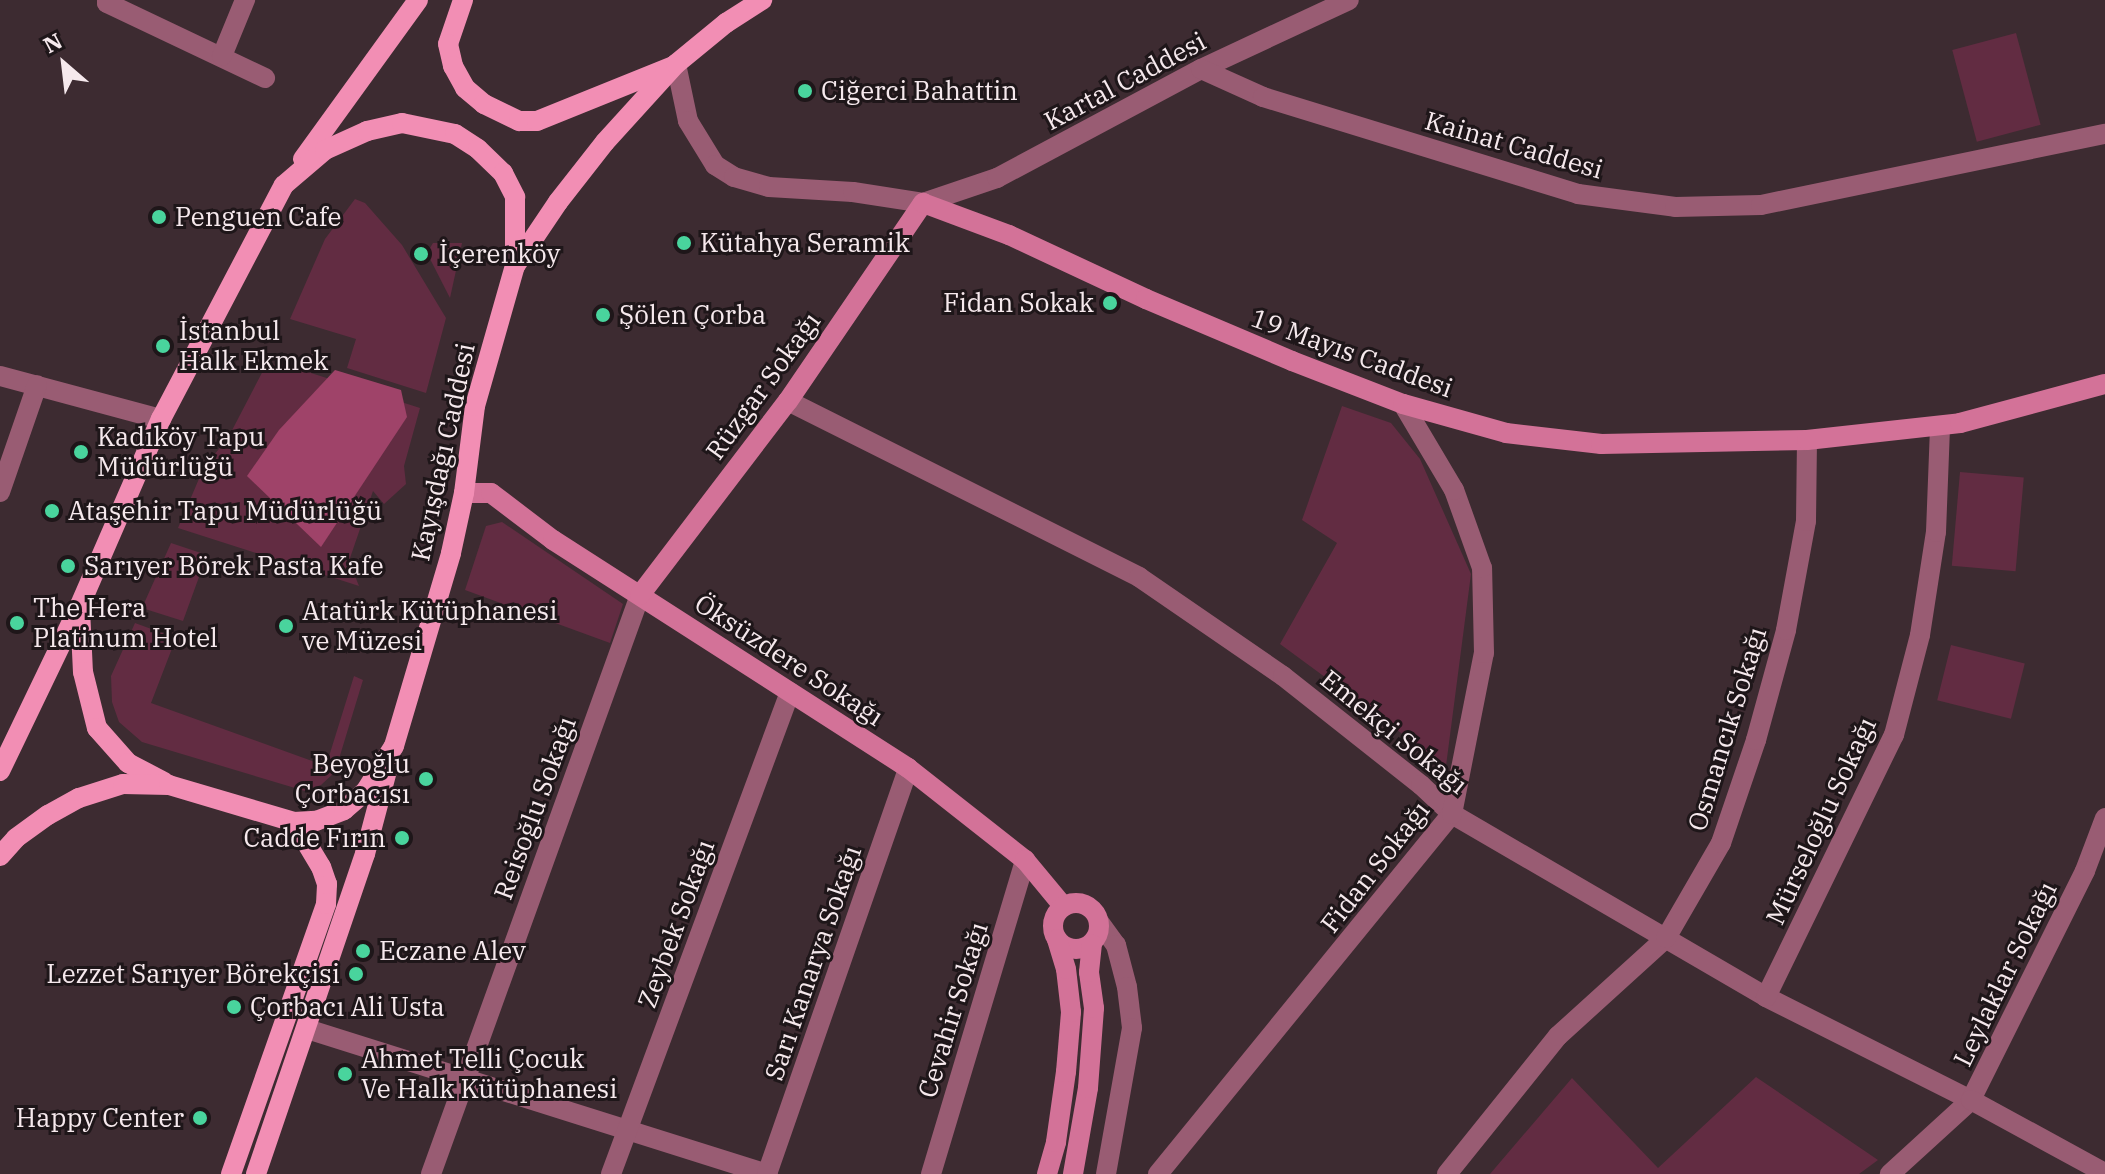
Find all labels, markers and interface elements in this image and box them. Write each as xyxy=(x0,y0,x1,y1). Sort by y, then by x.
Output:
north arrow xyxy=(24,24,104,104)
text: N xyxy=(38,25,67,59)
street label: Kartal Caddesi xyxy=(1039,25,1211,137)
place label: Ciğerci Bahattin xyxy=(821,75,1018,107)
marker: Ciğerci Bahattin xyxy=(796,82,814,100)
street label: Kainat Caddesi xyxy=(1422,105,1606,185)
place label: Penguen Cafe xyxy=(175,201,341,233)
marker: Penguen Cafe xyxy=(150,208,168,226)
place label: Kütahya Seramik xyxy=(700,227,910,259)
marker: Kütahya Seramik xyxy=(675,234,693,252)
place label: İçerenköy xyxy=(439,238,560,270)
marker: İçerenköy xyxy=(410,243,432,265)
place label: Fidan Sokak xyxy=(943,287,1094,319)
marker: Fidan Sokak xyxy=(1101,294,1119,312)
place label: Şölen Çorba xyxy=(619,299,766,331)
street label: 19 Mayıs Caddesi xyxy=(1247,302,1457,404)
marker: Şölen Çorba xyxy=(594,306,612,324)
street label: Rüzgar Sokağı xyxy=(699,306,827,466)
place label: İstanbul Halk Ekmek xyxy=(179,315,328,376)
marker: İstanbul Halk Ekmek xyxy=(154,337,172,355)
street label: Kayışdağı Caddesi xyxy=(405,340,481,564)
place label: Kadıköy Tapu Müdürlüğü xyxy=(97,421,265,482)
marker: Kadıköy Tapu Müdürlüğü xyxy=(72,443,90,461)
place label: Ataşehir Tapu Müdürlüğü xyxy=(68,495,382,527)
marker: Ataşehir Tapu Müdürlüğü xyxy=(43,502,61,520)
place label: Sarıyer Börek Pasta Kafe xyxy=(84,550,384,582)
marker: Sarıyer Börek Pasta Kafe xyxy=(59,557,77,575)
street label: Öksüzdere Sokağı xyxy=(689,587,889,733)
place label: The Hera Platinum Hotel xyxy=(33,592,218,654)
place label: Atatürk Kütüphanesi ve Müzesi xyxy=(302,595,557,656)
marker: The Hera Platinum Hotel xyxy=(8,614,26,632)
marker: Atatürk Kütüphanesi ve Müzesi xyxy=(277,617,295,635)
street label: Osmancık Sokağı xyxy=(1681,623,1773,835)
street label: Emekçi Sokağı xyxy=(1314,663,1474,801)
street label: Reisoğlu Sokağı xyxy=(487,712,583,904)
street label: Mürseloğlu Sokağı xyxy=(1759,712,1883,930)
place label: Beyoğlu Çorbacısı xyxy=(295,748,410,810)
marker: Beyoğlu Çorbacısı xyxy=(417,770,435,788)
street label: Fidan Sokağı xyxy=(1314,795,1436,939)
place label: Cadde Fırın xyxy=(243,822,386,854)
marker: Cadde Fırın xyxy=(393,829,411,847)
street label: Zeybek Sokağı xyxy=(631,836,721,1012)
street label: Sarı Kanarya Sokağı xyxy=(758,842,868,1084)
street label: Leylaklar Sokağı xyxy=(1947,877,2063,1071)
street label: Cevahir Sokağı xyxy=(911,918,995,1102)
place label: Eczane Alev xyxy=(379,935,526,967)
marker: Eczane Alev xyxy=(354,942,372,960)
place label: Lezzet Sarıyer Börekçisi xyxy=(46,958,340,990)
marker: Lezzet Sarıyer Börekçisi xyxy=(347,965,365,983)
place label: Çorbacı Ali Usta xyxy=(250,991,445,1023)
marker: Çorbacı Ali Usta xyxy=(225,998,243,1016)
place label: Ahmet Telli Çocuk Ve Halk Kütüphanesi xyxy=(361,1043,617,1104)
marker: Ahmet Telli Çocuk Ve Halk Kütüphanesi xyxy=(336,1065,354,1083)
place label: Happy Center xyxy=(16,1102,184,1134)
marker: Happy Center xyxy=(191,1109,209,1127)

